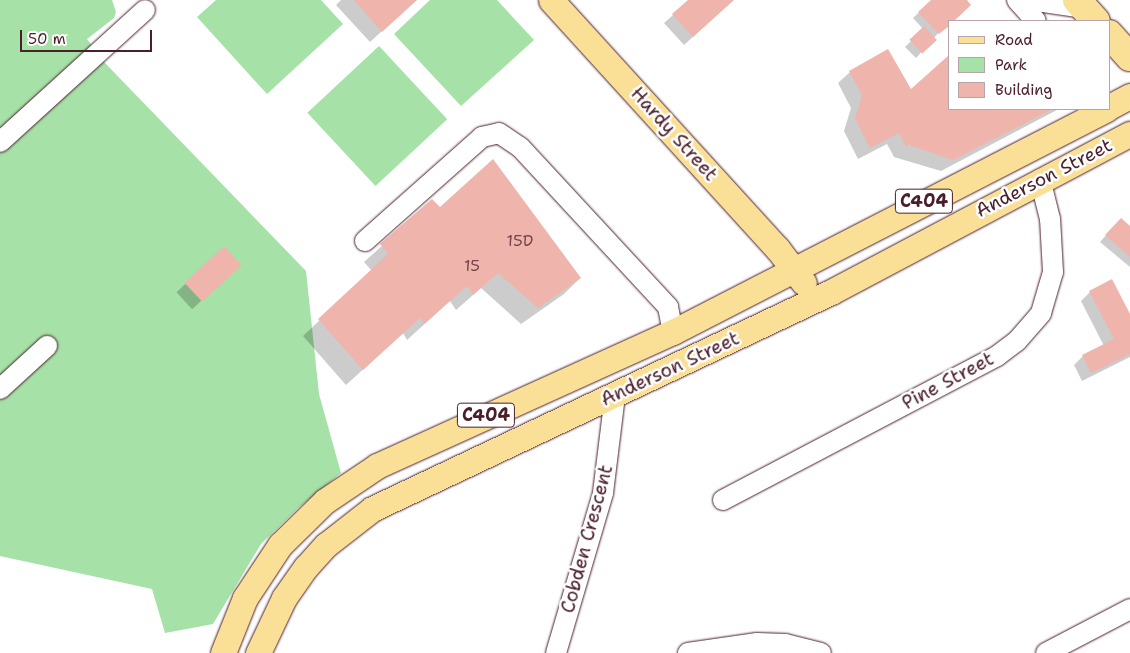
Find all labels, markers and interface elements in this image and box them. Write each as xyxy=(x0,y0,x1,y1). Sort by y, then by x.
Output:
scale bar xyxy=(22,20,155,52)
legend xyxy=(948,20,1110,110)
text: 50 m xyxy=(28,29,66,49)
text: Road xyxy=(995,30,1033,50)
text: Park xyxy=(995,55,1027,75)
text: Building xyxy=(995,80,1052,100)
street label: Hardy Street xyxy=(626,82,722,186)
street label: Anderson Street xyxy=(972,134,1116,222)
road number: C404 xyxy=(894,186,954,217)
house number: 15D xyxy=(507,231,533,251)
house number: 15 xyxy=(464,256,480,276)
street label: Anderson Street xyxy=(597,327,743,411)
street label: Pine Street xyxy=(898,347,998,415)
road number: C404 xyxy=(456,400,516,430)
street label: Cobden Crescent xyxy=(556,462,618,616)

